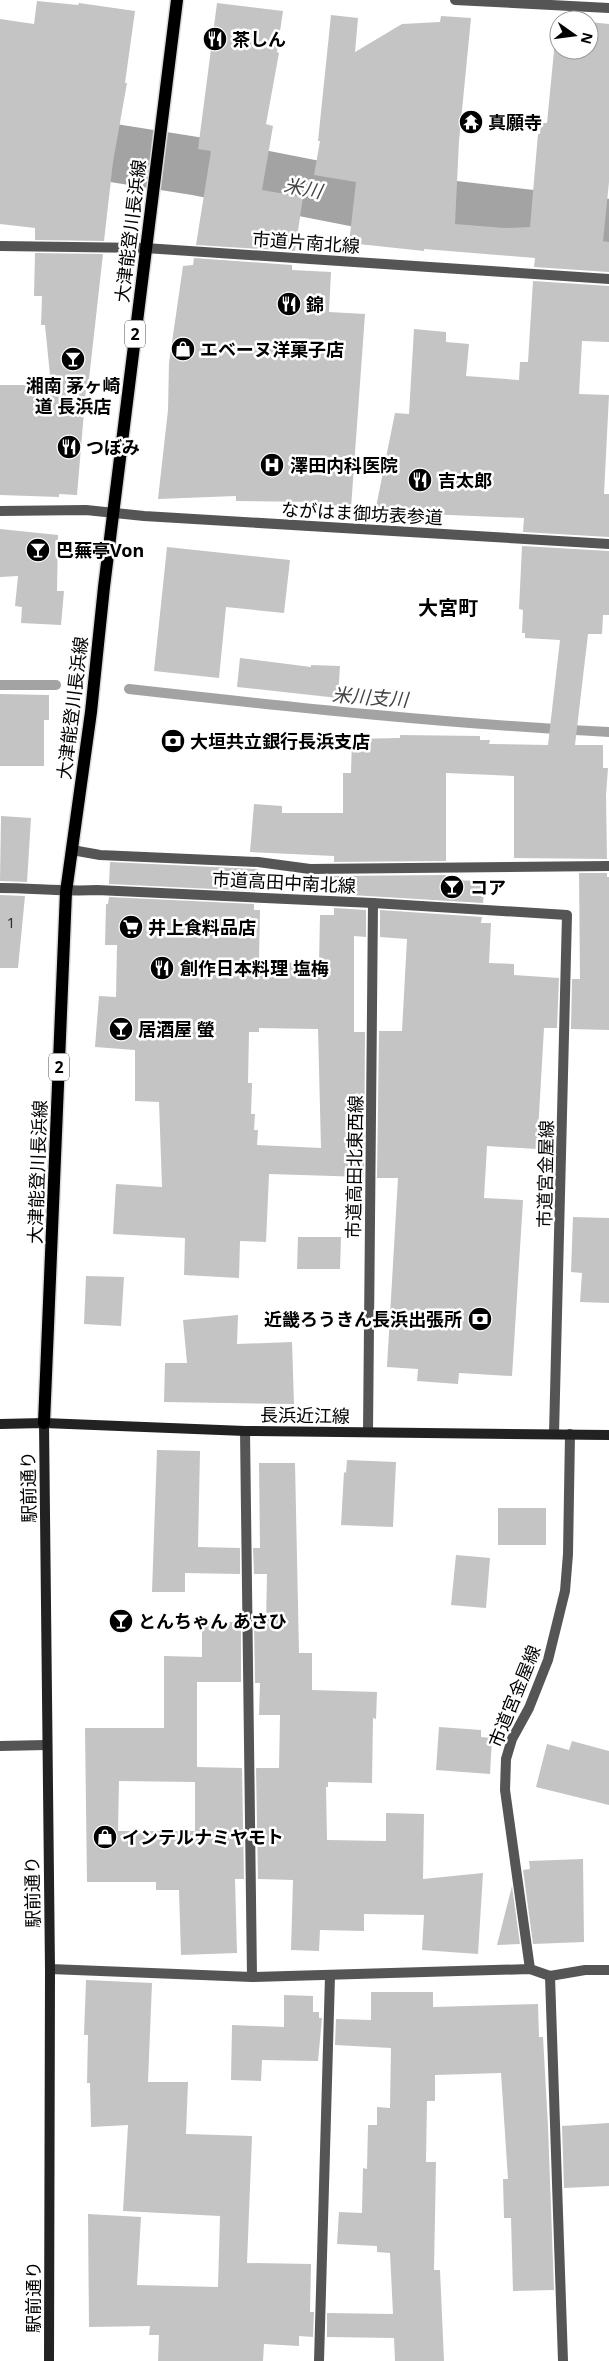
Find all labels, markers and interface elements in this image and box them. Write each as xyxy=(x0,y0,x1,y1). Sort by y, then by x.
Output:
north arrow xyxy=(549,10,599,60)
restaurant icon: 茶しん xyxy=(202,26,228,52)
place label: 茶しん xyxy=(232,27,286,51)
text: N xyxy=(577,30,598,46)
temple icon: 真願寺 xyxy=(458,109,484,135)
place label: 真願寺 xyxy=(488,110,542,134)
street label: 大津能登川長浜線 xyxy=(109,158,151,304)
water label: 米川 xyxy=(282,172,326,205)
street label: 市道片南北線 xyxy=(251,226,361,258)
restaurant icon: 錦 xyxy=(276,291,302,317)
place label: 錦 xyxy=(306,292,324,316)
road number: 2 xyxy=(125,320,145,348)
shop icon: エベーヌ洋菓子店 xyxy=(170,336,196,362)
place label: エベーヌ洋菓子店 xyxy=(200,337,344,361)
bar icon: 湘南 茅ヶ崎 道 長浜店 xyxy=(60,346,86,372)
place label: 湘南 茅ヶ崎 道 長浜店 xyxy=(26,373,120,418)
restaurant icon: つぼみ xyxy=(56,434,82,460)
place label: つぼみ xyxy=(86,435,140,459)
hospital icon: 澤田内科医院 xyxy=(259,452,285,478)
place label: 澤田内科医院 xyxy=(290,453,398,477)
restaurant icon: 吉太郎 xyxy=(407,467,433,493)
place label: 吉太郎 xyxy=(438,468,492,492)
street label: ながはま御坊表参道 xyxy=(280,497,444,529)
bar icon: 巴蕪亭Von xyxy=(25,537,51,563)
place label: 巴蕪亭Von xyxy=(56,538,144,562)
district label: 大宮町 xyxy=(418,594,478,621)
street label: 大津能登川長浜線 xyxy=(51,635,93,781)
water label: 米川支川 xyxy=(331,681,411,713)
bank icon: 大垣共立銀行長浜支店 xyxy=(160,728,186,754)
place label: 大垣共立銀行長浜支店 xyxy=(190,729,370,753)
street label: 市道高田中南北線 xyxy=(211,866,357,898)
bar icon: コア xyxy=(439,874,465,900)
place label: コア xyxy=(470,875,506,899)
house number: 1 xyxy=(7,912,15,932)
supermarket icon: 井上食料品店 xyxy=(118,914,144,940)
place label: 井上食料品店 xyxy=(148,915,256,939)
restaurant icon: 創作日本料理 塩梅 xyxy=(149,955,175,981)
place label: 創作日本料理 塩梅 xyxy=(180,956,329,980)
bar icon: 居酒屋 螢 xyxy=(108,1016,134,1042)
place label: 居酒屋 螢 xyxy=(138,1017,215,1041)
road number: 2 xyxy=(49,1054,69,1080)
street label: 市道高田北東西線 xyxy=(341,1095,367,1239)
street label: 大津能登川長浜線 xyxy=(22,1100,52,1244)
street label: 市道宮金屋線 xyxy=(532,1120,558,1228)
bank icon: 近畿ろうきん長浜出張所 xyxy=(467,1306,493,1332)
place label: 近畿ろうきん長浜出張所 xyxy=(264,1307,462,1331)
street label: 長浜近江線 xyxy=(260,1402,350,1428)
street label: 駅前通り xyxy=(15,1451,41,1523)
bar icon: とんちゃん あさひ xyxy=(108,1608,134,1634)
place label: とんちゃん あさひ xyxy=(138,1609,287,1633)
street label: 市道宮金屋線 xyxy=(483,1641,545,1751)
shop icon: インテルナミヤモト xyxy=(92,1824,118,1850)
place label: インテルナミヤモト xyxy=(122,1825,284,1849)
street label: 駅前通り xyxy=(19,1856,45,1928)
street label: 駅前通り xyxy=(21,2261,45,2333)

